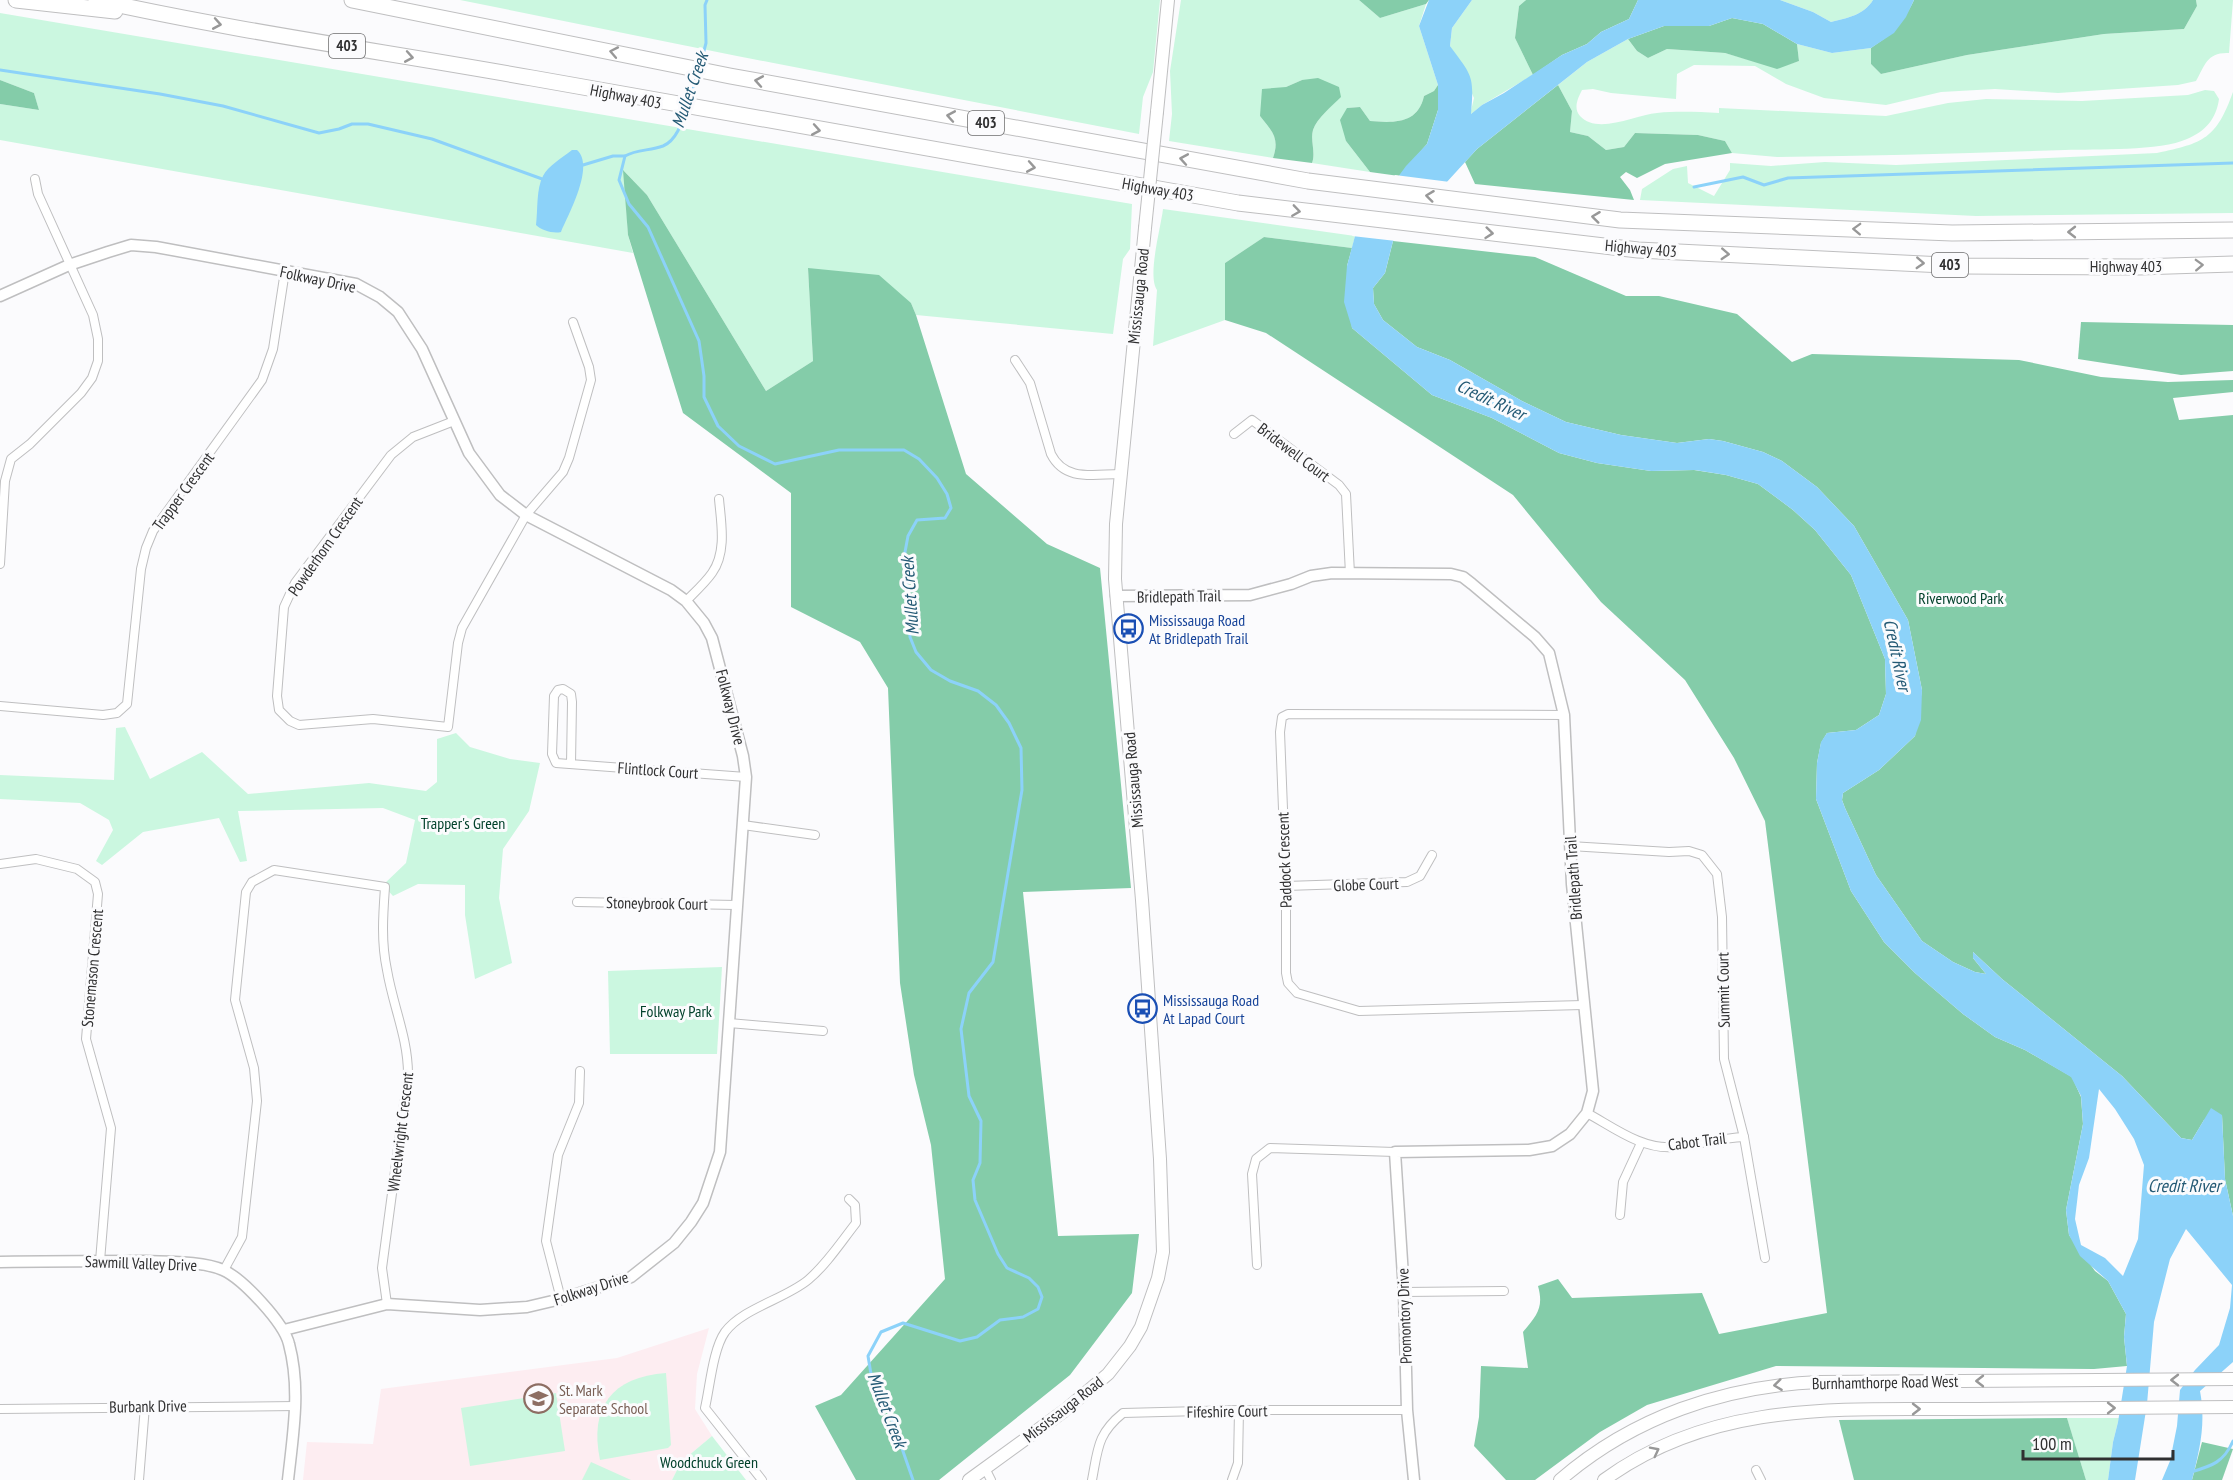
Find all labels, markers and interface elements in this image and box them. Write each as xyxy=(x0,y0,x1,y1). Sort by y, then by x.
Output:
one-way arrow xyxy=(212,17,222,30)
road number: 403 xyxy=(329,34,365,58)
one-way arrow xyxy=(609,46,619,59)
water label: Mullet Creek xyxy=(666,47,714,131)
one-way arrow xyxy=(404,50,414,63)
one-way arrow xyxy=(754,76,764,88)
street label: Highway 403 xyxy=(589,79,663,113)
one-way arrow xyxy=(946,110,956,123)
road number: 403 xyxy=(968,111,1004,135)
one-way arrow xyxy=(811,123,820,135)
one-way arrow xyxy=(1180,153,1189,165)
one-way arrow xyxy=(1026,160,1036,173)
street label: Highway 403 xyxy=(1121,173,1195,205)
one-way arrow xyxy=(1426,191,1435,203)
one-way arrow xyxy=(1291,204,1300,216)
one-way arrow xyxy=(1592,211,1601,223)
one-way arrow xyxy=(1852,223,1861,236)
one-way arrow xyxy=(1485,226,1494,239)
one-way arrow xyxy=(2068,226,2077,238)
street label: Highway 403 xyxy=(1604,235,1678,261)
street label: Mississauga Road xyxy=(1123,247,1153,345)
one-way arrow xyxy=(1721,247,1730,260)
road number: 403 xyxy=(1932,253,1968,277)
street label: Highway 403 xyxy=(2090,256,2162,276)
one-way arrow xyxy=(1916,257,1925,270)
one-way arrow xyxy=(2195,259,2204,271)
street label: Folkway Drive xyxy=(278,261,358,297)
water label: Credit River xyxy=(1453,374,1532,427)
street label: Bridewell Court xyxy=(1254,418,1335,486)
street label: Trapper Crescent xyxy=(148,447,218,534)
street label: Powderhorn Crescent xyxy=(283,492,367,599)
water label: Mullet Creek xyxy=(895,554,924,636)
street label: Bridlepath Trail xyxy=(1137,585,1222,607)
park label: Riverwood Park xyxy=(1918,588,2005,608)
place label: Mississauga Road At Bridlepath Trail xyxy=(1149,610,1249,648)
bus stop icon: Mississauga Road At Bridlepath Trail xyxy=(1112,613,1144,645)
water label: Credit River xyxy=(1879,617,1917,696)
street label: Folkway Drive xyxy=(712,667,750,747)
street label: Mississauga Road xyxy=(1119,731,1147,829)
street label: Flintlock Court xyxy=(617,757,700,783)
street label: Paddock Crescent xyxy=(1272,811,1296,908)
park label: Trapper's Green xyxy=(421,813,505,833)
street label: Bridlepath Trail xyxy=(1560,835,1586,921)
street label: Globe Court xyxy=(1333,873,1400,895)
street label: Stoneybrook Court xyxy=(606,892,709,914)
street label: Stonemason Crescent xyxy=(77,908,107,1028)
street label: Summit Court xyxy=(1712,951,1734,1028)
place label: Mississauga Road At Lapad Court xyxy=(1163,990,1259,1028)
bus stop icon: Mississauga Road At Lapad Court xyxy=(1126,993,1158,1025)
park label: Folkway Park xyxy=(640,1001,713,1021)
street label: Wheelwright Crescent xyxy=(383,1070,417,1193)
street label: Cabot Trail xyxy=(1667,1127,1728,1154)
water label: Credit River xyxy=(2148,1174,2223,1197)
street label: Sawmill Valley Drive xyxy=(85,1251,197,1275)
street label: Folkway Drive xyxy=(551,1267,631,1309)
street label: Promontory Drive xyxy=(1392,1268,1416,1364)
water label: Mullet Creek xyxy=(863,1369,913,1452)
street label: Mississauga Road xyxy=(1019,1371,1107,1446)
street label: Burnhamthorpe Road West xyxy=(1812,1371,1959,1393)
one-way arrow xyxy=(2170,1373,2179,1386)
one-way arrow xyxy=(1975,1375,1984,1387)
one-way arrow xyxy=(1773,1378,1782,1390)
place label: St. Mark Separate School xyxy=(559,1380,648,1418)
school or university icon: St. Mark Separate School xyxy=(522,1383,554,1415)
street label: Burbank Drive xyxy=(109,1395,187,1417)
street label: Fifeshire Court xyxy=(1186,1400,1268,1422)
one-way arrow xyxy=(2106,1402,2115,1414)
one-way arrow xyxy=(1911,1403,1920,1415)
scale bar xyxy=(2023,1423,2173,1461)
text: 100 m xyxy=(2032,1432,2072,1455)
one-way arrow xyxy=(1648,1446,1659,1458)
park label: Woodchuck Green xyxy=(660,1452,758,1472)

